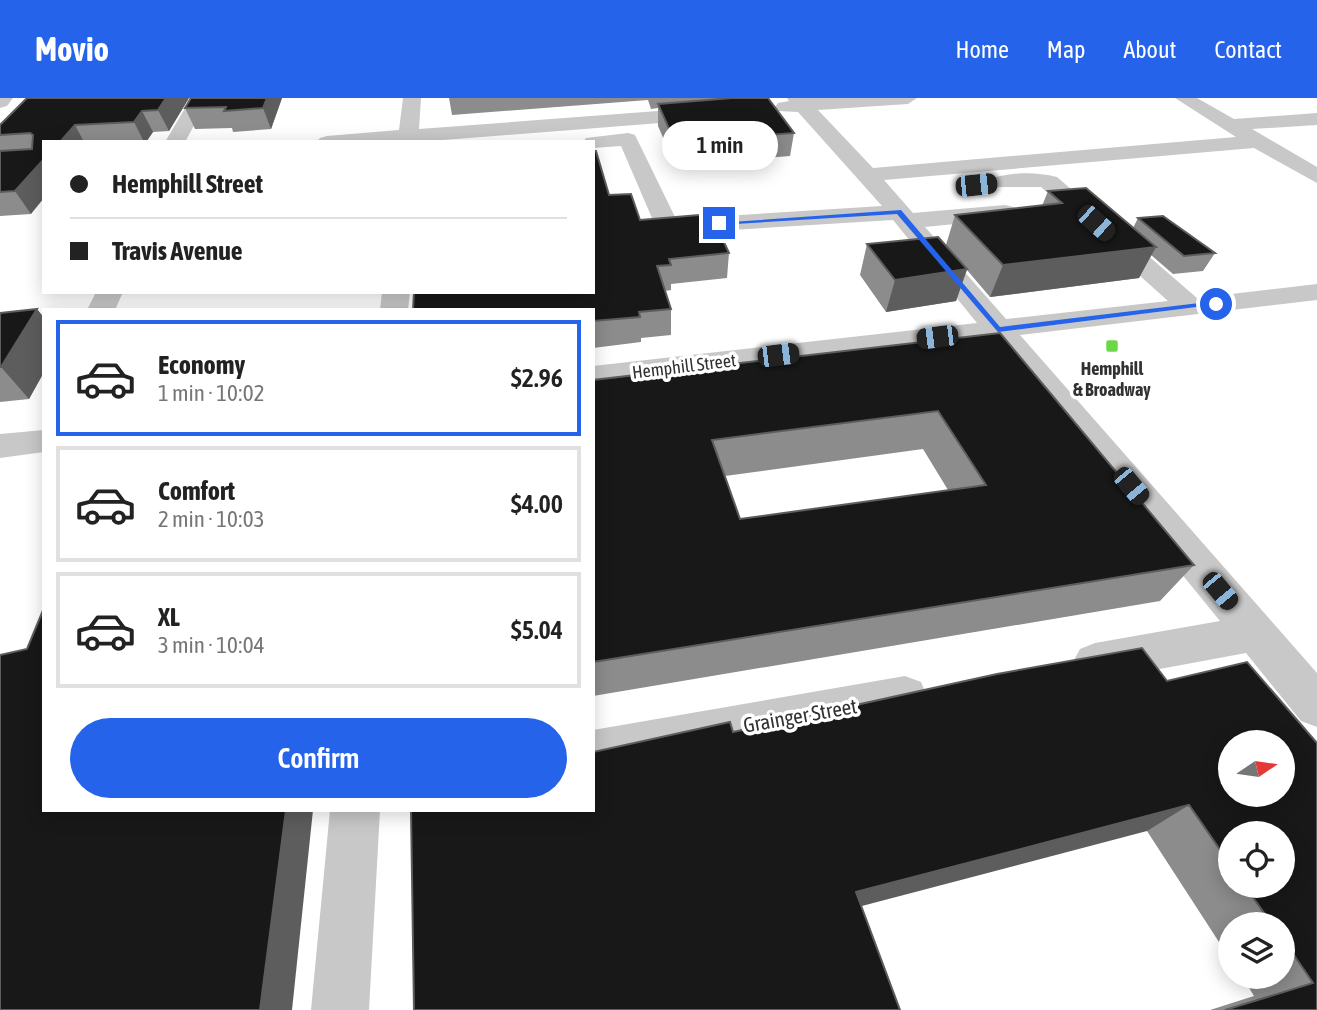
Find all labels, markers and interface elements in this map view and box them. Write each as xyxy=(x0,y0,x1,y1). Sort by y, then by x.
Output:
text: Movio xyxy=(35,30,109,68)
text: Home xyxy=(955,36,1009,63)
text: Map xyxy=(1047,36,1085,63)
text: About xyxy=(1123,36,1176,63)
text: Contact xyxy=(1214,36,1282,63)
callout: 1 min xyxy=(661,122,777,170)
text: 1 min xyxy=(697,132,743,158)
text: Hemphill Street xyxy=(112,169,263,199)
car xyxy=(955,172,998,198)
car xyxy=(1074,201,1119,245)
route end xyxy=(703,207,735,239)
text: Travis Avenue xyxy=(112,236,243,266)
route start xyxy=(1200,288,1232,320)
car xyxy=(915,324,960,350)
marker: Hemphill & Broadway xyxy=(1104,338,1120,354)
car xyxy=(756,342,801,368)
icon: car xyxy=(74,347,137,410)
street label: Hemphill Street xyxy=(631,349,737,383)
text: Economy xyxy=(158,350,245,380)
place label: Hemphill & Broadway xyxy=(1073,358,1151,400)
text: $2.96 xyxy=(511,363,563,393)
text: 1 min · 10:02 xyxy=(158,380,264,406)
car xyxy=(1110,463,1153,509)
icon: car xyxy=(74,473,137,536)
text: Comfort xyxy=(158,476,235,506)
text: $4.00 xyxy=(511,489,563,519)
text: 2 min · 10:03 xyxy=(158,506,264,532)
car xyxy=(1199,568,1242,614)
icon: car xyxy=(74,599,137,662)
text: XL xyxy=(158,602,180,632)
text: $5.04 xyxy=(511,615,563,645)
text: 3 min · 10:04 xyxy=(158,632,264,658)
street label: Grainger Street xyxy=(741,693,859,737)
button: Confirm xyxy=(70,718,567,798)
north arrow xyxy=(1218,730,1295,807)
map controls xyxy=(1218,730,1295,989)
button: locate xyxy=(1218,821,1295,898)
button: layers xyxy=(1218,912,1295,989)

